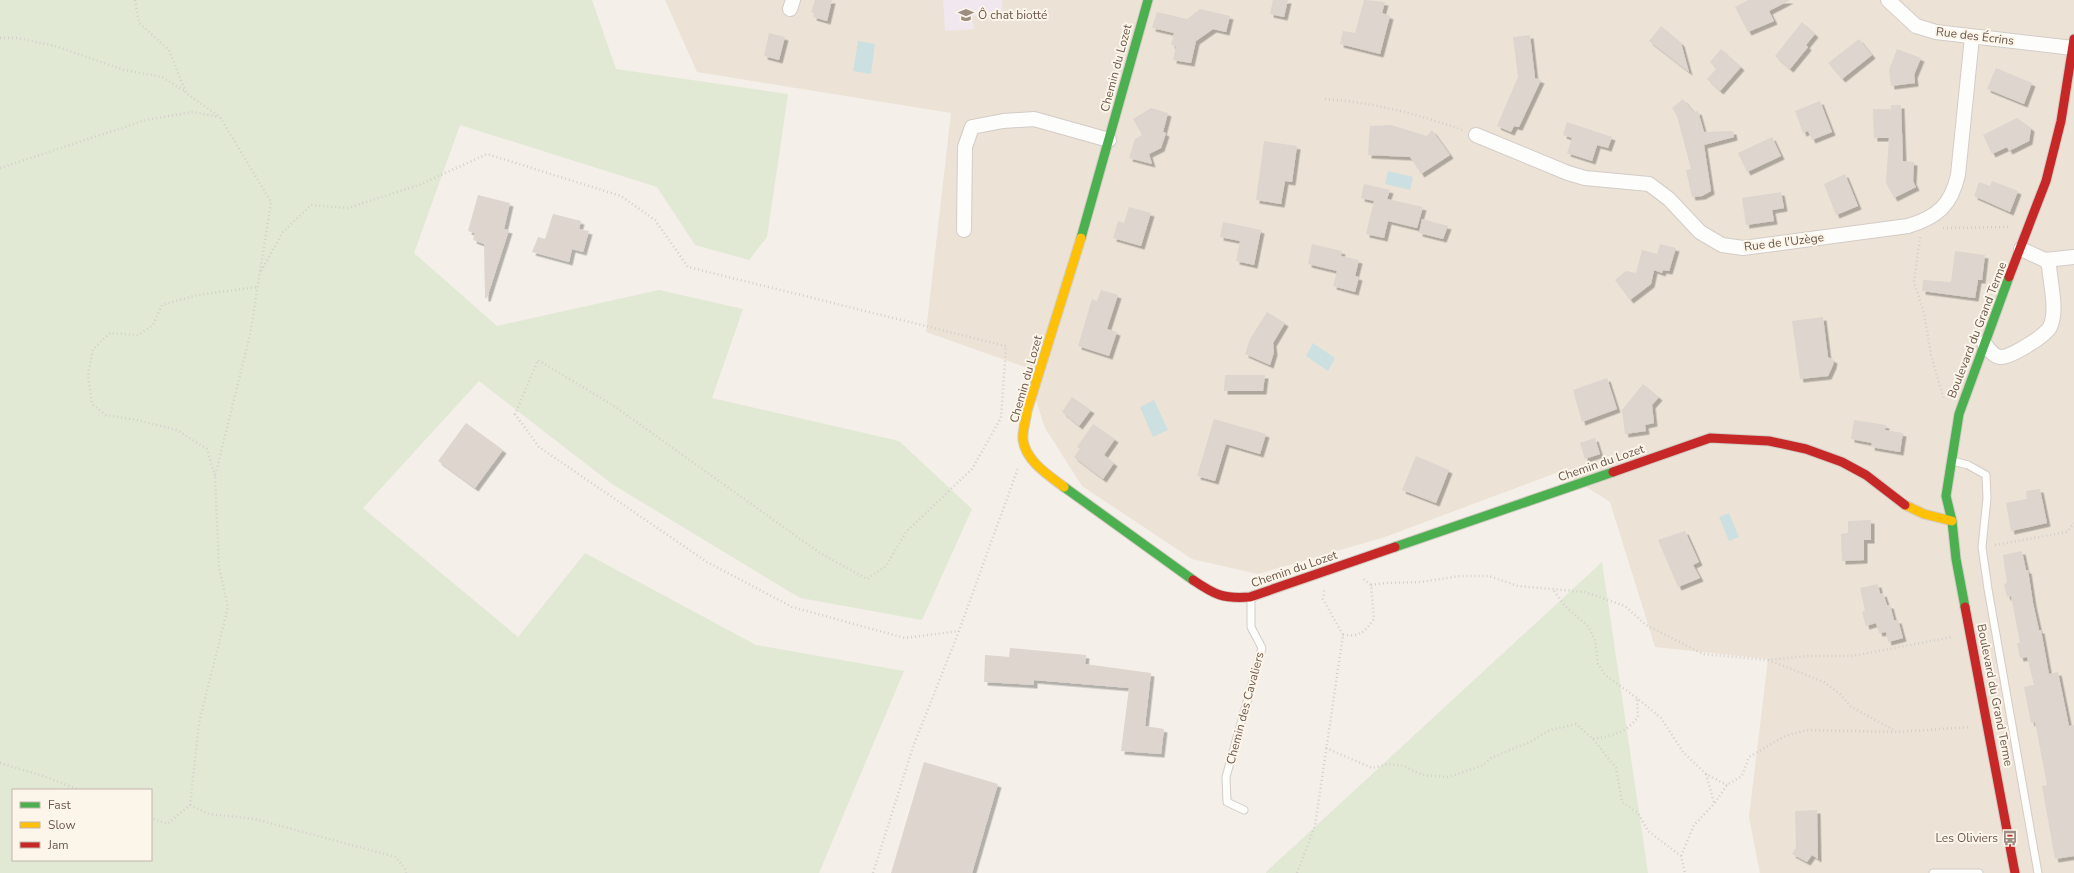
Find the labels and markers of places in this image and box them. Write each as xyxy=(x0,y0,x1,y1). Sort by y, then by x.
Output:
school or university icon: Ô chat biotté xyxy=(957,6,975,24)
place label: Ô chat biotté xyxy=(978,7,1047,23)
bus stop icon: Les Oliviers xyxy=(2001,829,2019,847)
place label: Les Oliviers xyxy=(1935,830,1998,846)

